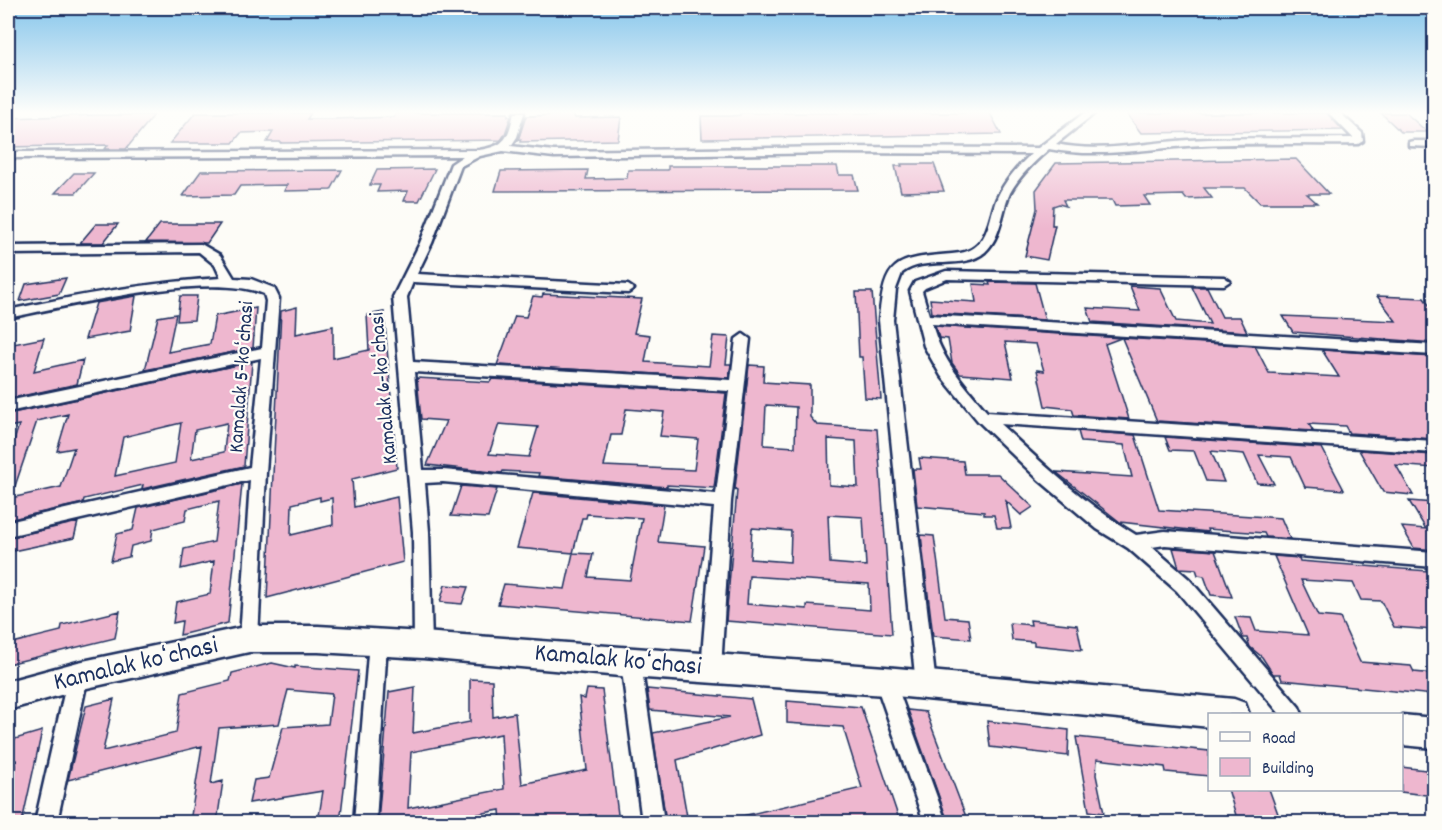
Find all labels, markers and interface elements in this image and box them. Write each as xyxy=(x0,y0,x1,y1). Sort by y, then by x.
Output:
street label: Kamalak 5-koʻchasi xyxy=(223,300,263,454)
street label: Kamalak 6-koʻchasi xyxy=(363,310,407,465)
street label: Kamalak koʻchasi xyxy=(50,628,222,702)
street label: Kamalak koʻchasi xyxy=(533,635,703,687)
legend xyxy=(1208,713,1403,791)
text: Road xyxy=(1262,727,1296,752)
text: Building xyxy=(1262,757,1314,782)

